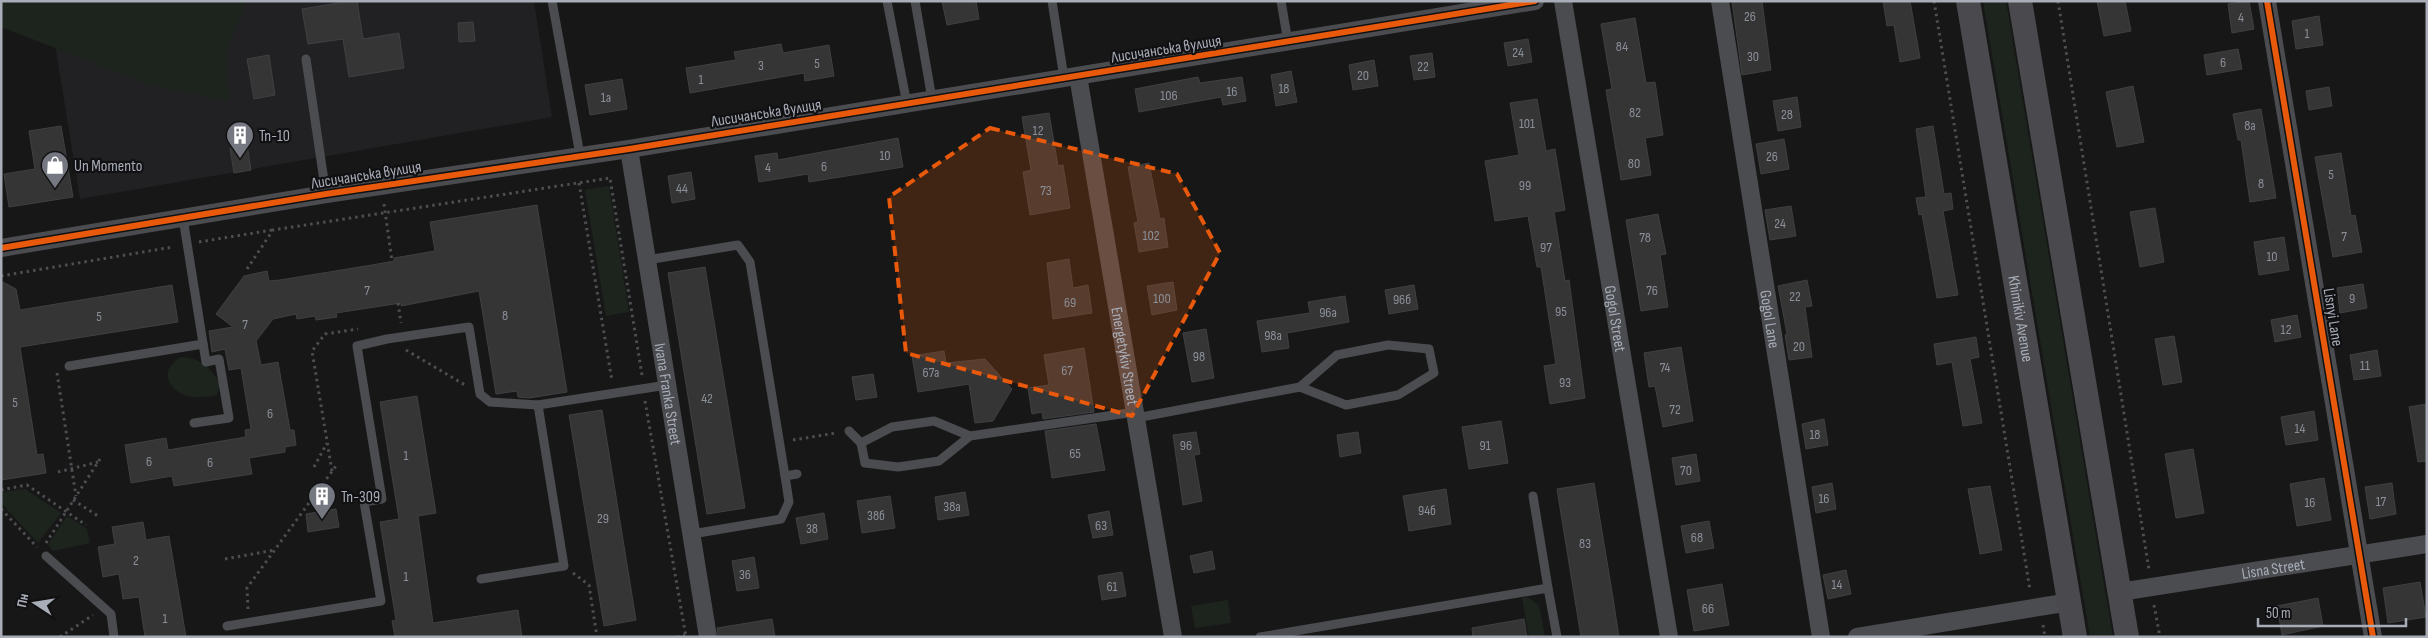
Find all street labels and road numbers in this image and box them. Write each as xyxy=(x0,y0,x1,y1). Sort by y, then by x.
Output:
street label: Лисичанська вулиця xyxy=(1109,31,1223,68)
street label: Лисичанська вулиця xyxy=(709,95,823,132)
street label: Лисичанська вулиця xyxy=(309,157,423,194)
street label: Khimikiv Avenue xyxy=(2003,274,2037,363)
street label: Gogol Street xyxy=(1600,284,1629,354)
street label: Lisnyi Lane xyxy=(2319,287,2346,348)
street label: Gogol Lane xyxy=(1755,289,1783,350)
street label: Energetykiv Street xyxy=(1106,306,1142,407)
street label: Ivana Franka Street xyxy=(650,342,685,447)
street label: Lisna Street xyxy=(2240,555,2307,584)

